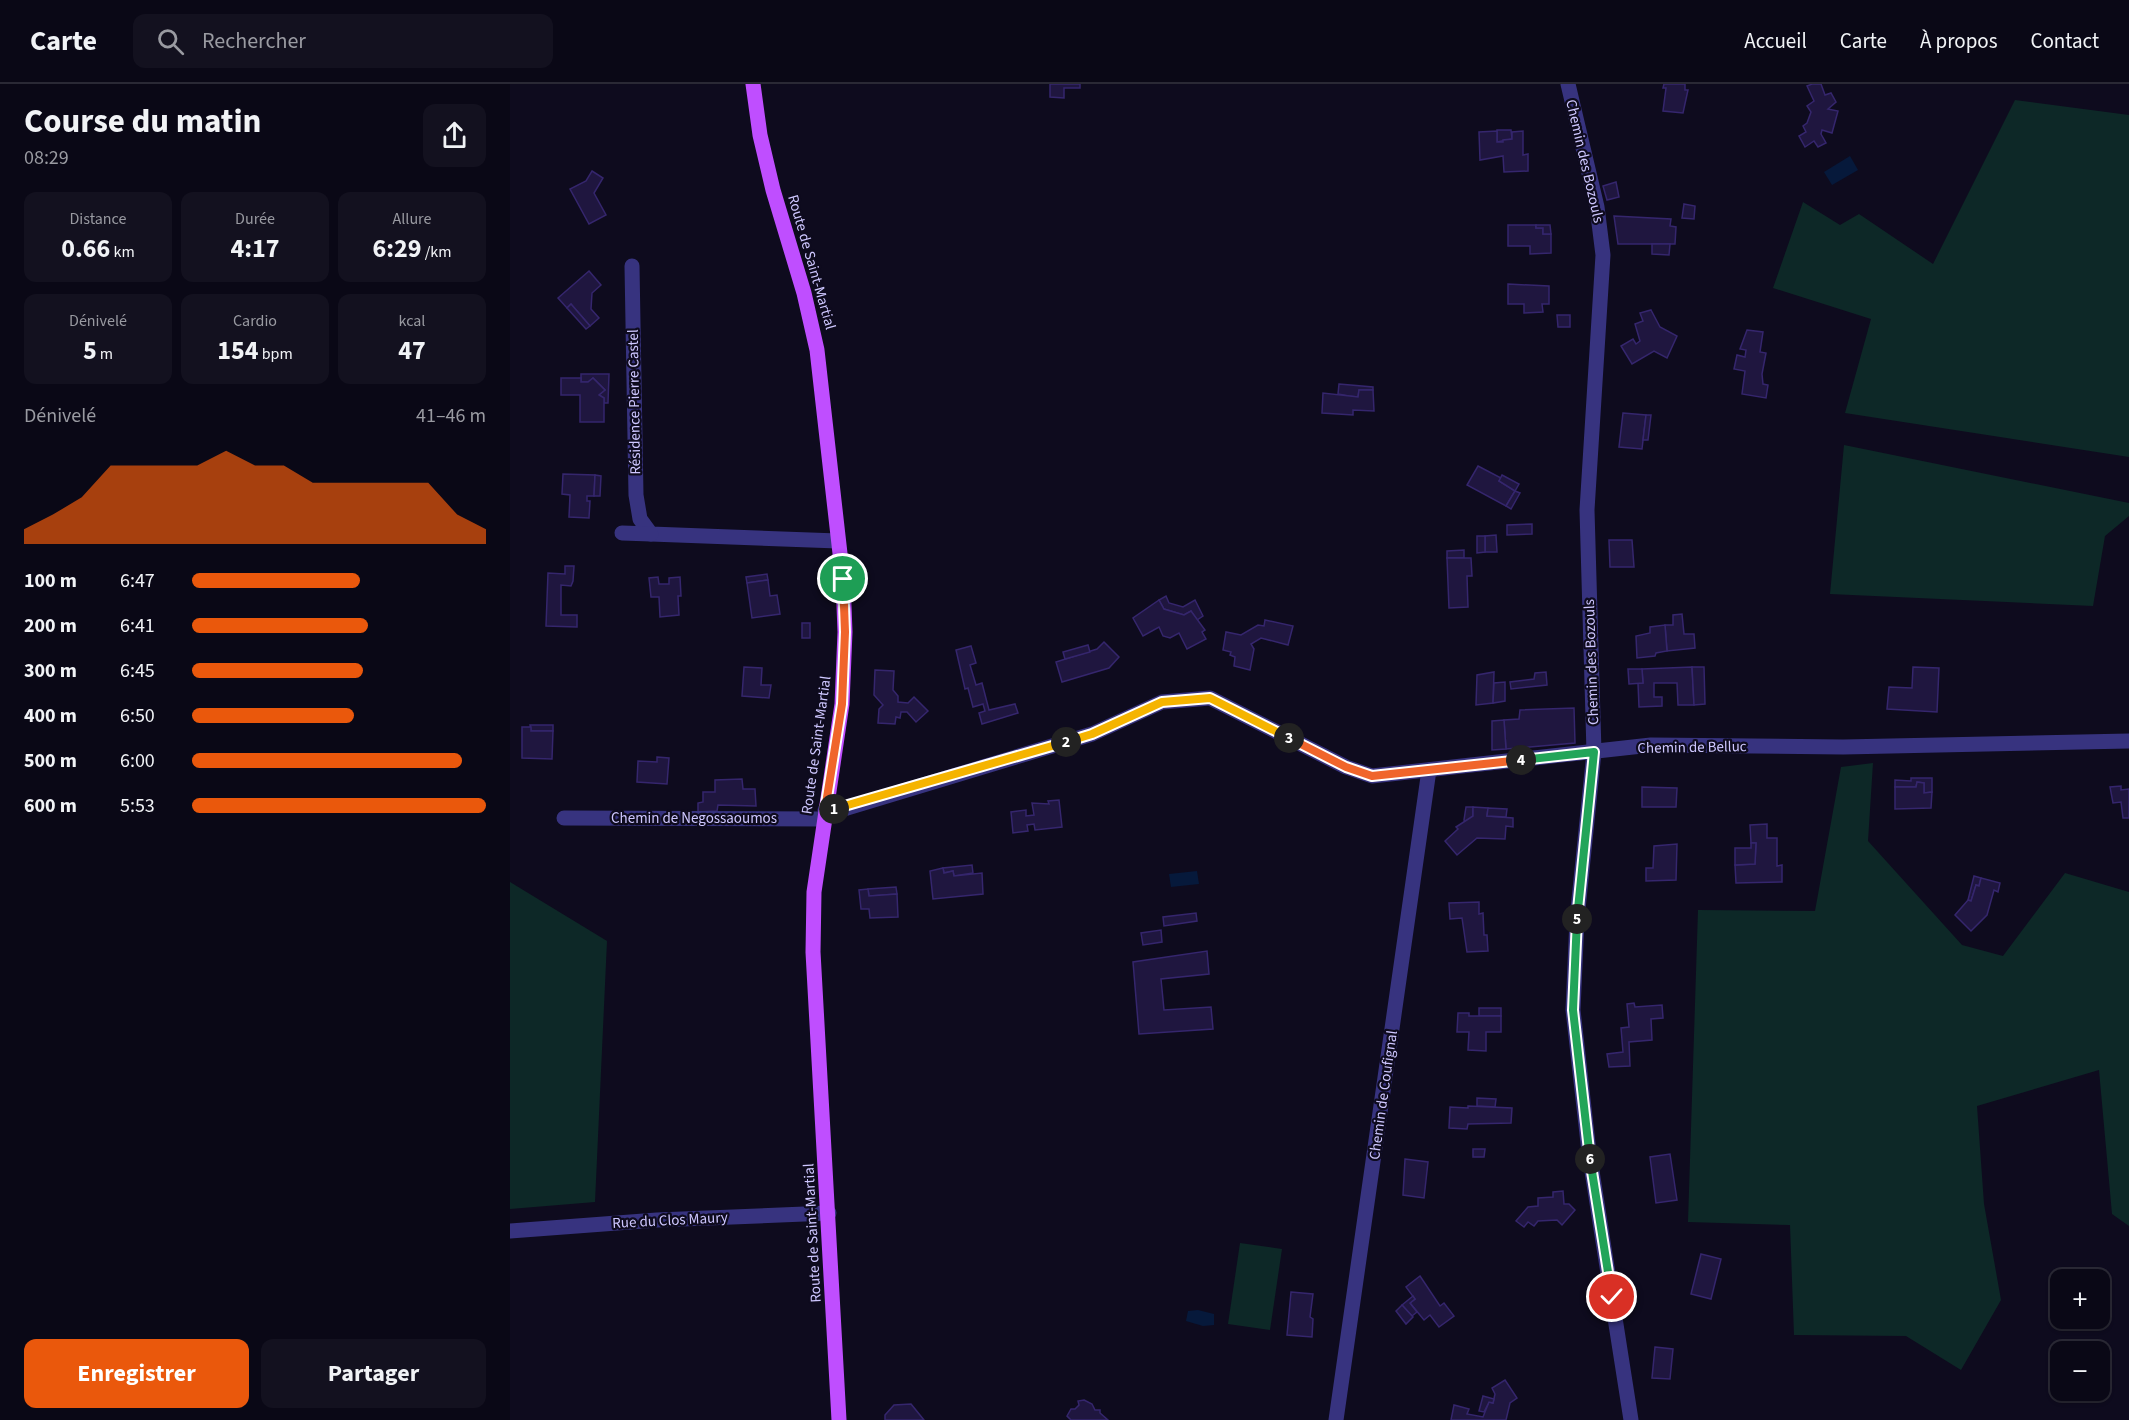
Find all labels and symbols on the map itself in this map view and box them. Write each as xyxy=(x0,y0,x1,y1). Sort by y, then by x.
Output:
street label: Chemin des Bozouls xyxy=(1560,97,1609,225)
street label: Route de Saint-Martial xyxy=(782,192,841,332)
street label: Résidence Pierre Castel xyxy=(623,329,646,475)
pin xyxy=(817,553,868,604)
street label: Chemin des Bozouls xyxy=(1579,599,1604,725)
street label: Route de Saint-Martial xyxy=(796,674,837,816)
pin: 3 xyxy=(1274,723,1304,753)
pin: 2 xyxy=(1051,727,1081,757)
street label: Chemin de Belluc xyxy=(1637,736,1747,759)
pin: 4 xyxy=(1506,745,1536,775)
pin: 1 xyxy=(819,794,849,824)
street label: Chemin de Negossaoumos xyxy=(611,808,777,829)
pin: 5 xyxy=(1562,904,1592,934)
street label: Chemin de Coufignal xyxy=(1364,1029,1403,1161)
pin: 6 xyxy=(1575,1144,1605,1174)
street label: Route de Saint-Martial xyxy=(798,1163,827,1303)
street label: Rue du Clos Maury xyxy=(612,1207,728,1234)
pin xyxy=(1586,1271,1637,1322)

